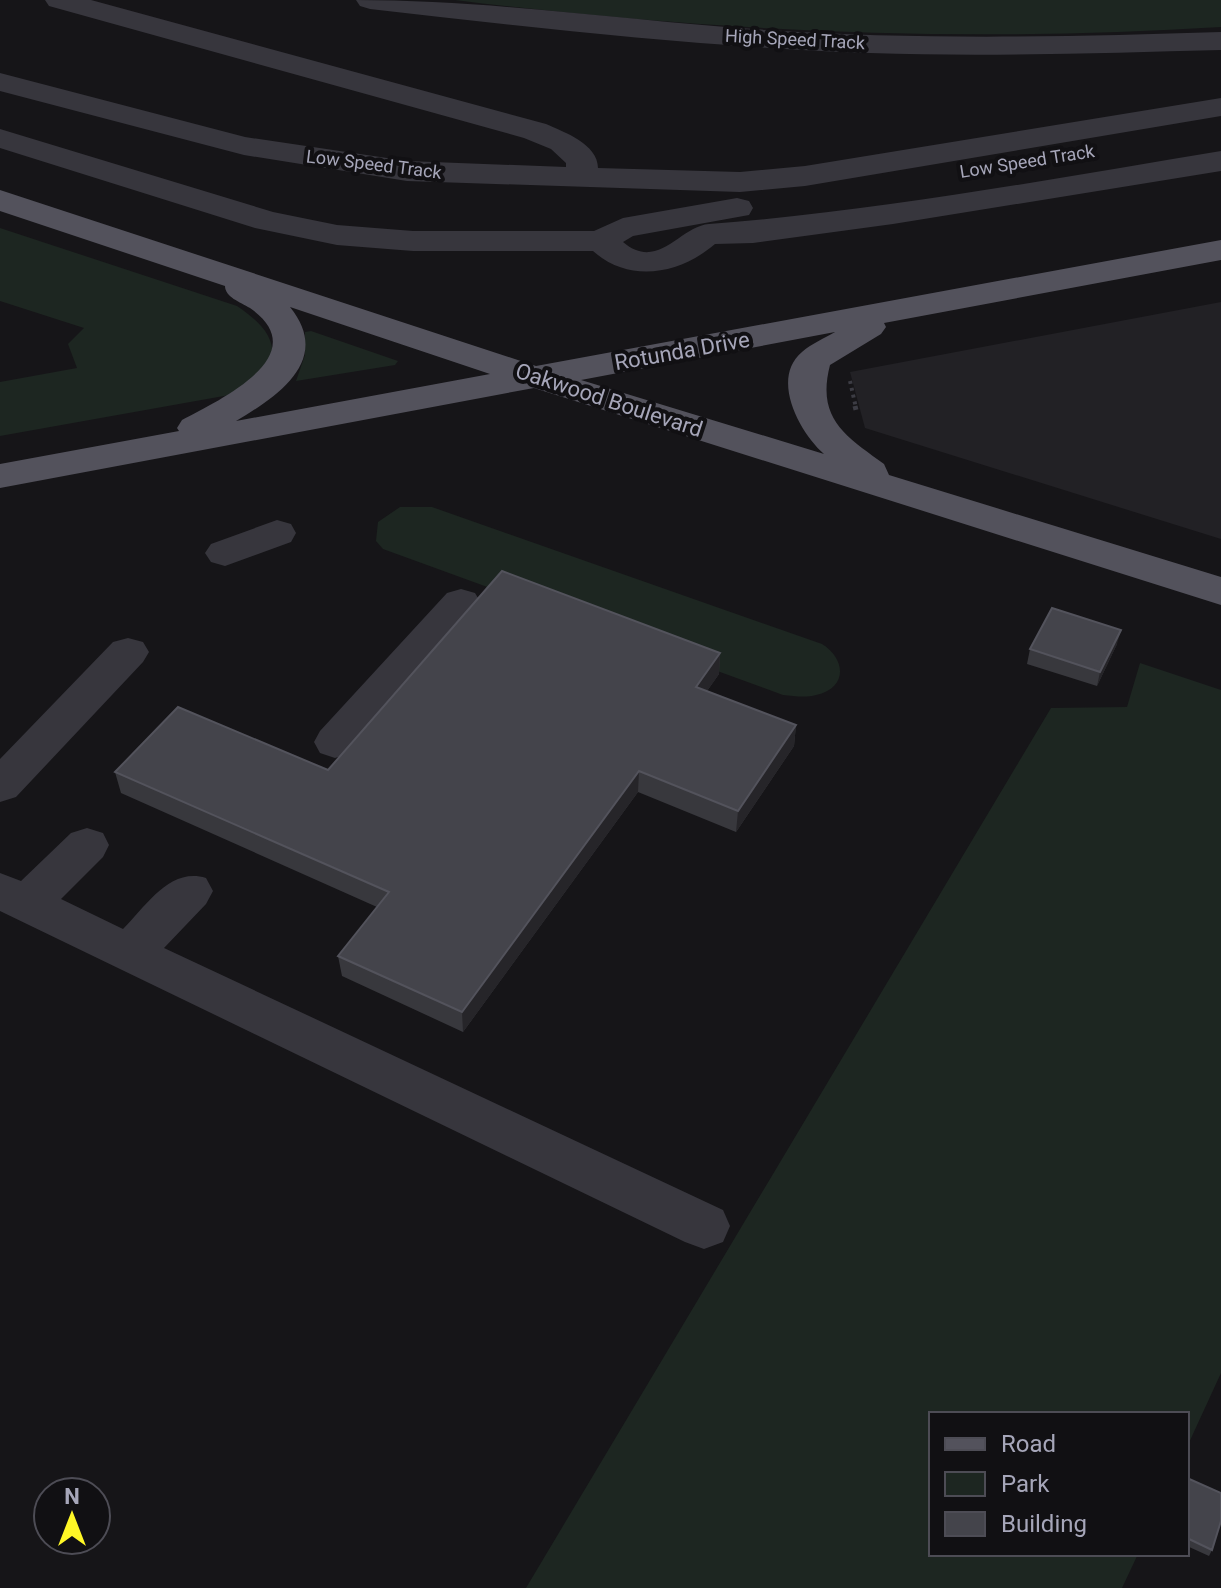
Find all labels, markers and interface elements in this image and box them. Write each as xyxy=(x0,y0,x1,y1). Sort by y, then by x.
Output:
street label: High Speed Track xyxy=(725,25,866,53)
street label: Low Speed Track xyxy=(958,140,1097,182)
street label: Low Speed Track xyxy=(305,145,444,183)
street label: Rotunda Drive xyxy=(612,327,752,375)
street label: Oakwood Boulevard xyxy=(512,358,706,442)
legend xyxy=(929,1412,1189,1556)
text: Road xyxy=(1001,1430,1056,1458)
text: Park xyxy=(1001,1470,1050,1498)
north arrow xyxy=(32,1476,112,1556)
text: N xyxy=(64,1484,80,1509)
text: Building xyxy=(1001,1510,1087,1538)

